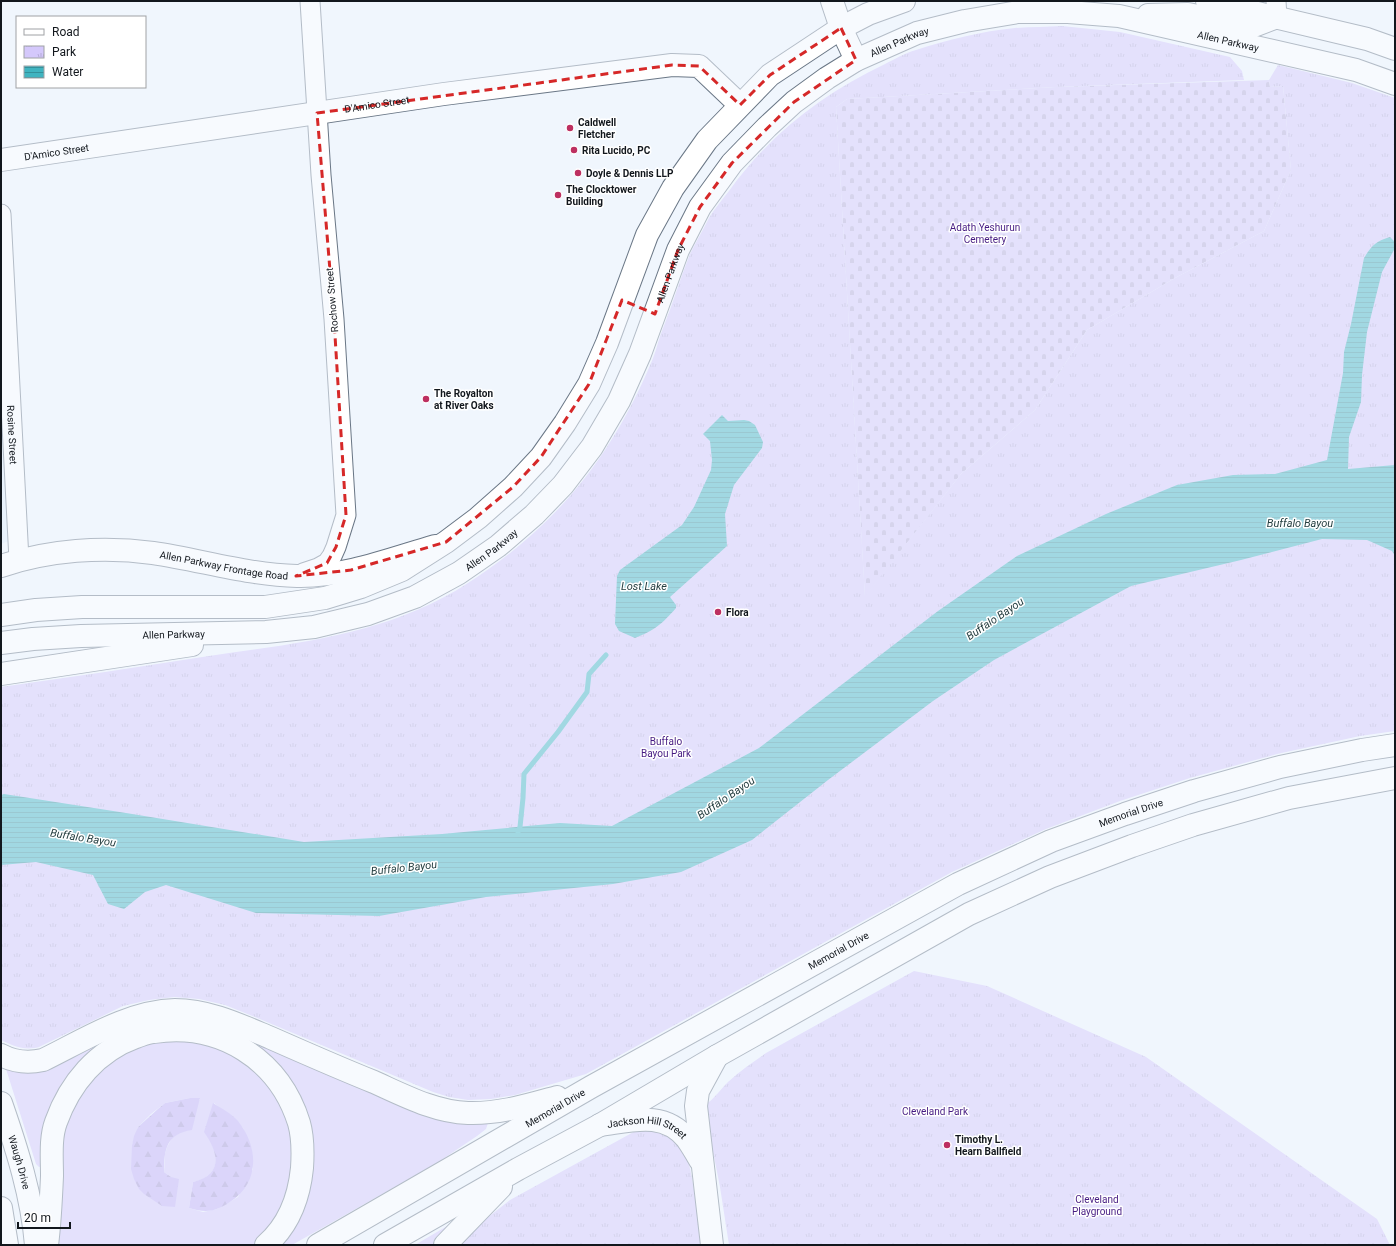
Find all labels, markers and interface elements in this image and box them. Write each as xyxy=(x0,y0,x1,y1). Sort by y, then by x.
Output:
legend xyxy=(16,16,146,88)
text: Road xyxy=(52,25,80,39)
street label: Allen Parkway xyxy=(868,25,930,59)
street label: Allen Parkway xyxy=(1196,29,1260,53)
text: Park xyxy=(52,45,77,59)
text: Water xyxy=(52,65,83,79)
street label: D'Amico Street xyxy=(344,94,410,114)
place label: Caldwell Fletcher xyxy=(578,117,617,140)
marker: Caldwell Fletcher xyxy=(565,123,575,133)
street label: D'Amico Street xyxy=(23,141,90,162)
marker: Rita Lucido, PC xyxy=(569,145,579,155)
place label: Rita Lucido, PC xyxy=(582,145,651,157)
marker: Doyle & Dennis LLP xyxy=(573,168,583,178)
place label: Doyle & Dennis LLP xyxy=(586,168,674,179)
place label: The Clocktower Building xyxy=(566,184,637,207)
marker: The Clocktower Building xyxy=(553,190,563,200)
park label: Adath Yeshurun Cemetery xyxy=(950,222,1020,245)
street label: Allen Parkway xyxy=(654,241,686,304)
street label: Rochow Street xyxy=(324,267,340,333)
place label: The Royalton at River Oaks xyxy=(434,388,494,411)
marker: The Royalton at River Oaks xyxy=(421,394,431,404)
street label: Rosine Street xyxy=(5,405,20,465)
water label: Buffalo Bayou xyxy=(1267,517,1333,530)
street label: Allen Parkway xyxy=(463,526,520,573)
street label: Allen Parkway Frontage Road xyxy=(159,549,289,581)
water label: Lost Lake xyxy=(621,580,667,593)
water label: Buffalo Bayou xyxy=(964,595,1026,643)
marker: Flora xyxy=(713,607,723,617)
place label: Flora xyxy=(726,607,749,618)
street label: Allen Parkway xyxy=(142,628,205,640)
park label: Buffalo Bayou Park xyxy=(641,736,692,759)
water label: Buffalo Bayou xyxy=(695,774,757,822)
street label: Memorial Drive xyxy=(1097,796,1164,829)
water label: Buffalo Bayou xyxy=(49,826,117,850)
water label: Buffalo Bayou xyxy=(370,858,438,878)
street label: Memorial Drive xyxy=(806,929,870,971)
street label: Memorial Drive xyxy=(523,1086,587,1129)
park label: Cleveland Park xyxy=(902,1106,969,1117)
street label: Jackson Hill Street xyxy=(606,1114,689,1141)
street label: Waugh Drive xyxy=(7,1134,32,1190)
place label: Timothy L. Hearn Ballfield xyxy=(955,1134,1022,1157)
marker: Timothy L. Hearn Ballfield xyxy=(942,1140,952,1150)
park label: Cleveland Playground xyxy=(1072,1194,1122,1217)
scale bar xyxy=(18,1204,70,1230)
text: 20 m xyxy=(24,1211,51,1225)

